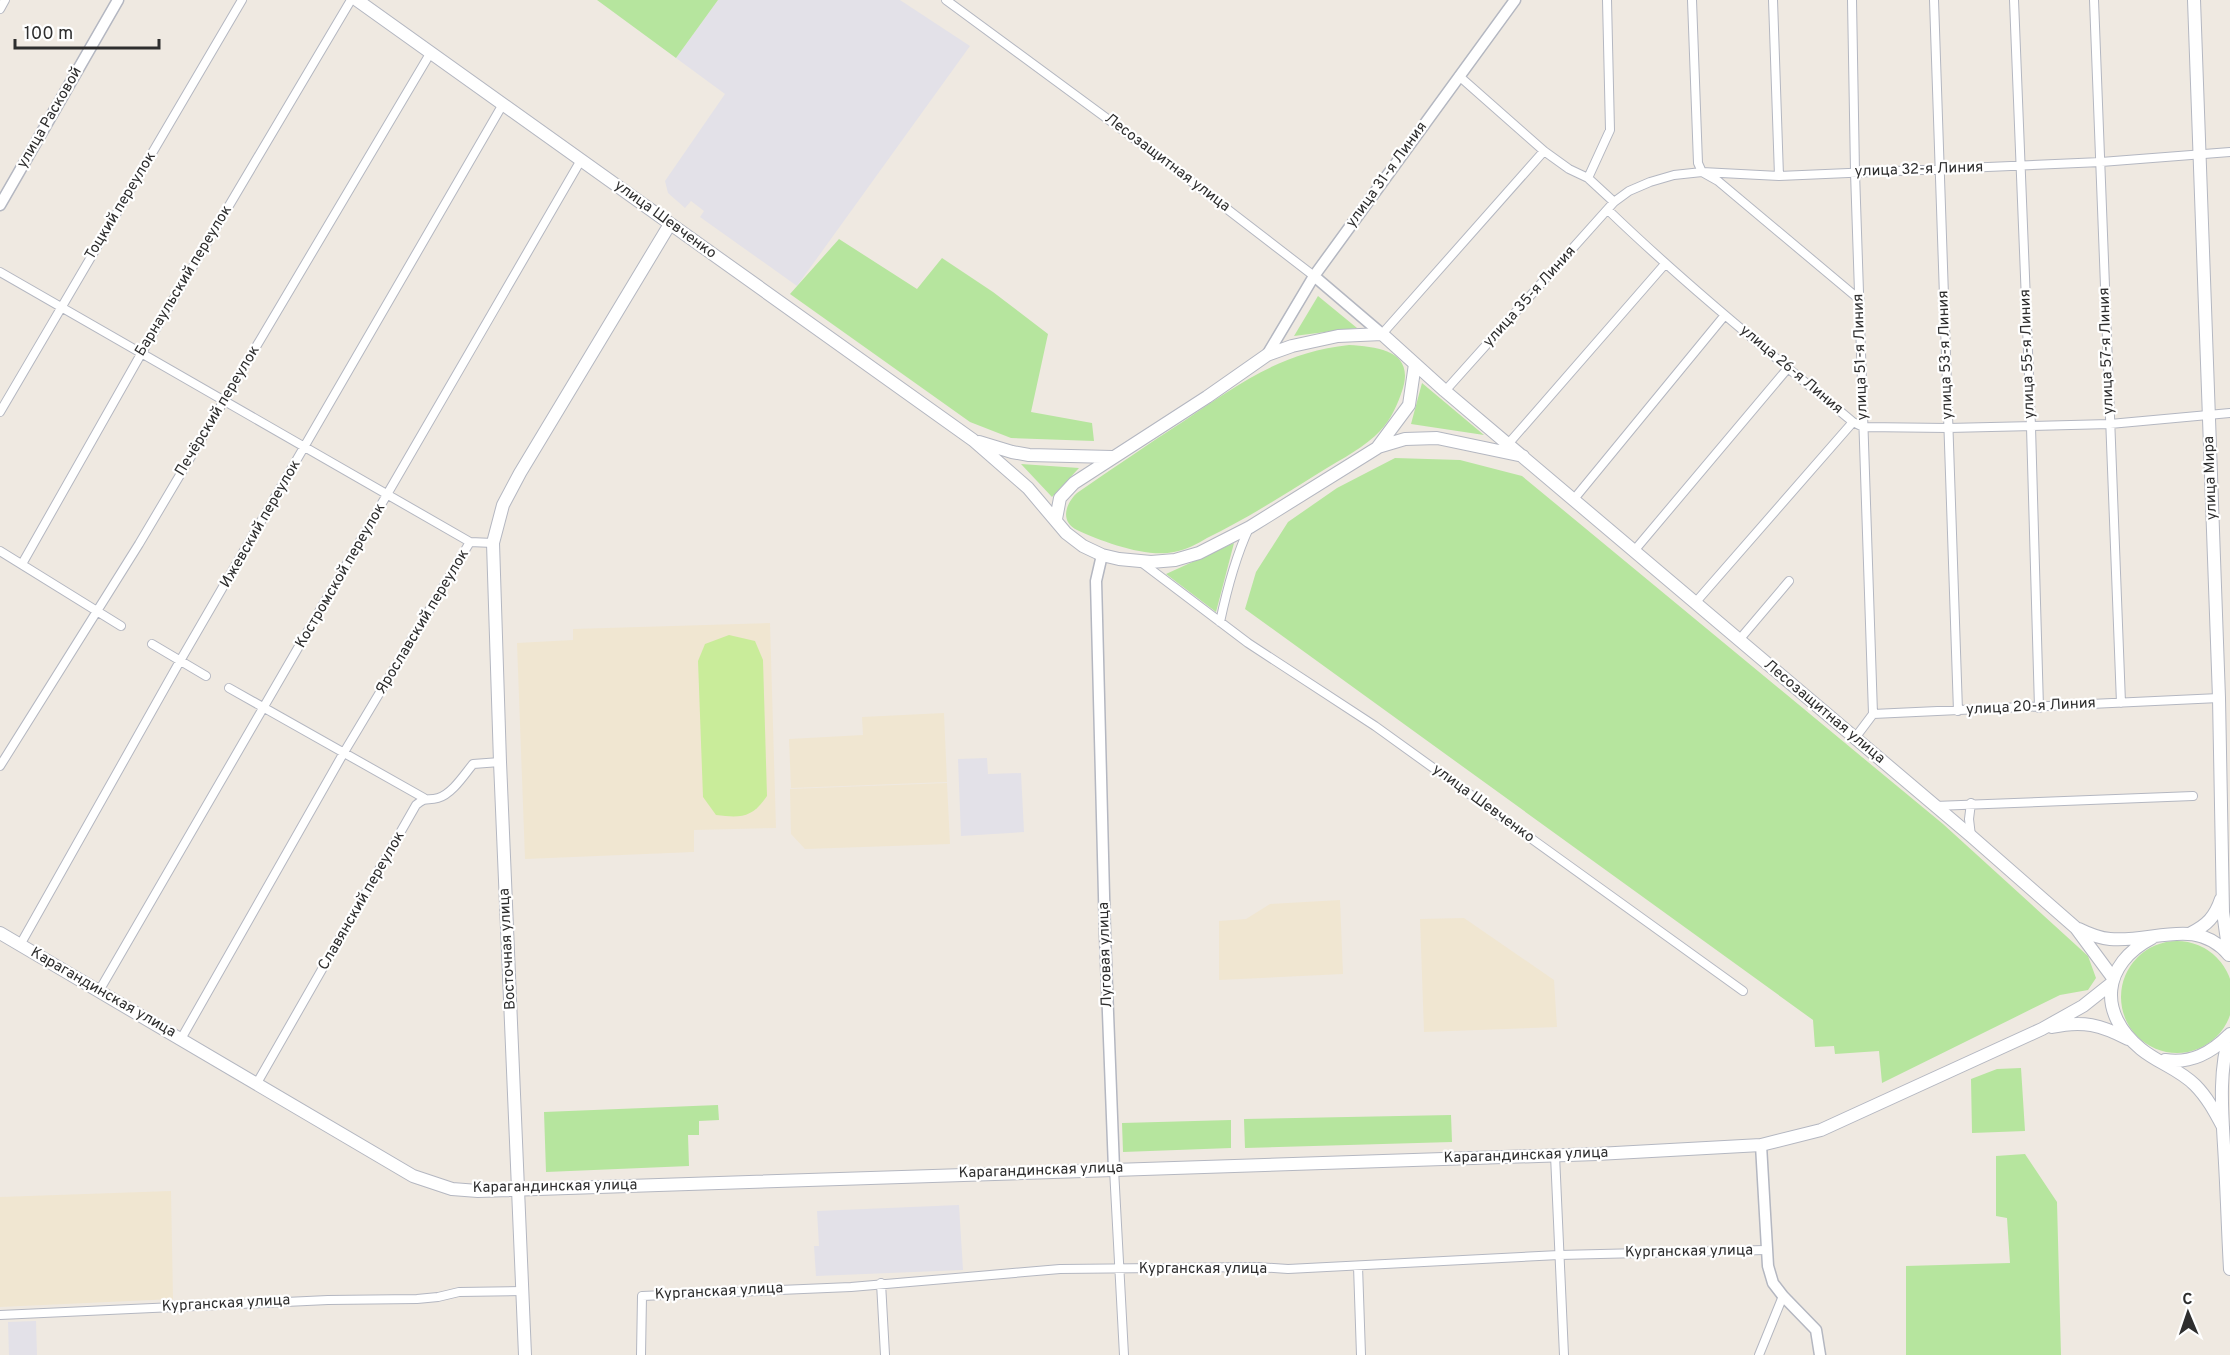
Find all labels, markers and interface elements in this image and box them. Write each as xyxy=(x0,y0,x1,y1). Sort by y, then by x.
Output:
scale bar xyxy=(15,12,159,50)
text: 100 m xyxy=(24,23,73,46)
street label: улица Расковой xyxy=(13,64,87,172)
street label: Лесозащитная улица xyxy=(1100,109,1234,217)
street label: улица 31-я Линия xyxy=(1342,118,1432,232)
street label: Тоцкий переулок xyxy=(81,149,161,263)
street label: улица 32-я Линия xyxy=(1854,158,1984,182)
street label: улица Шевченко xyxy=(610,177,720,263)
street label: Барнаульский переулок xyxy=(131,202,237,360)
street label: улица 35-я Линия xyxy=(1480,243,1580,351)
street label: улица 57-я Линия xyxy=(2095,287,2119,415)
street label: улица 55-я Линия xyxy=(2016,289,2040,419)
street label: улица 53-я Линия xyxy=(1934,290,1958,420)
street label: улица 51-я Линия xyxy=(1849,293,1873,421)
street label: улица 26-я Линия xyxy=(1735,321,1847,419)
street label: Печёрский переулок xyxy=(171,342,265,480)
street label: улица Мира xyxy=(2200,436,2222,520)
street label: Ижевский переулок xyxy=(217,457,305,591)
street label: Костромской переулок xyxy=(292,500,390,652)
street label: Ярославский переулок xyxy=(372,546,474,698)
street label: Лесозащитная улица xyxy=(1759,656,1889,768)
street label: улица 20-я Линия xyxy=(1966,694,2096,720)
street label: улица Шевченко xyxy=(1428,761,1538,847)
street label: Славянский переулок xyxy=(314,828,410,974)
street label: Восточная улица xyxy=(495,888,521,1010)
street label: Луговая улица xyxy=(1095,902,1117,1008)
street label: Карагандинская улица xyxy=(27,944,179,1042)
street label: Карагандинская улица xyxy=(1443,1144,1609,1168)
street label: Карагандинская улица xyxy=(958,1159,1124,1183)
street label: Карагандинская улица xyxy=(472,1176,638,1198)
street label: Курганская улица xyxy=(1625,1241,1753,1263)
street label: Курганская улица xyxy=(1139,1260,1267,1279)
street label: Курганская улица xyxy=(654,1279,784,1305)
north arrow xyxy=(2158,1283,2218,1343)
text: С xyxy=(2182,1290,2193,1310)
street label: Курганская улица xyxy=(161,1291,291,1317)

